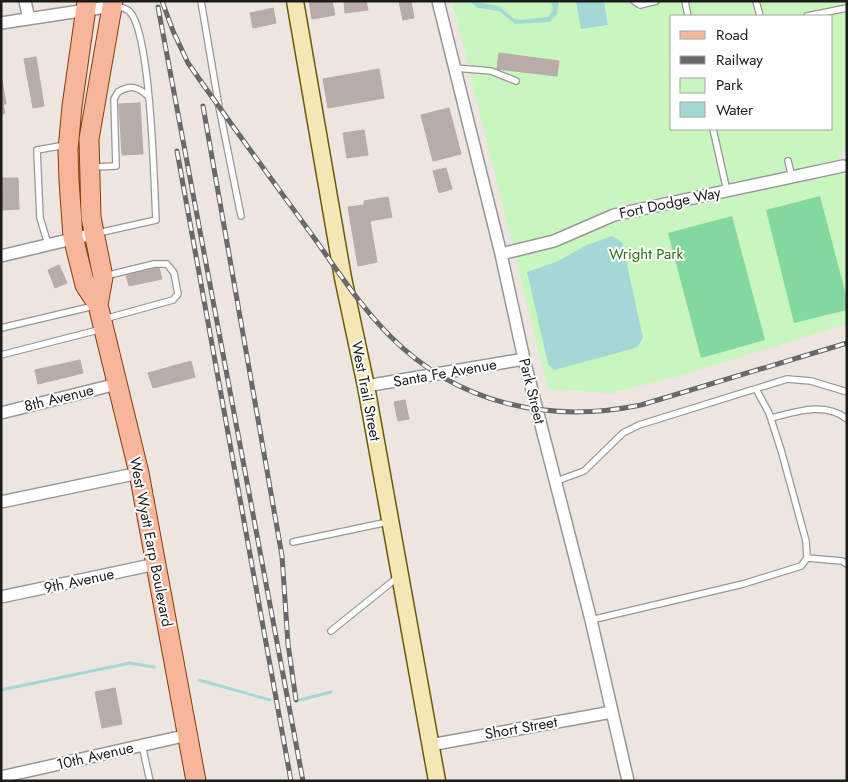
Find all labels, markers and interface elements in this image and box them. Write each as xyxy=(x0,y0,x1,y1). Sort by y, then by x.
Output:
legend xyxy=(670,15,833,130)
text: Road xyxy=(716,24,748,46)
text: Railway xyxy=(716,49,763,71)
text: Park xyxy=(716,74,743,96)
text: Water xyxy=(716,99,754,121)
street label: Fort Dodge Way xyxy=(617,181,723,224)
park label: Wright Park xyxy=(609,243,683,265)
street label: West Trail Street xyxy=(346,339,387,443)
street label: Santa Fe Avenue xyxy=(392,353,499,393)
street label: Park Street xyxy=(513,356,551,427)
street label: 8th Avenue xyxy=(22,379,96,417)
street label: West Wyatt Earp Boulevard xyxy=(124,455,178,629)
street label: 9th Avenue xyxy=(42,563,116,599)
street label: Short Street xyxy=(483,711,559,745)
street label: 10th Avenue xyxy=(54,736,136,776)

